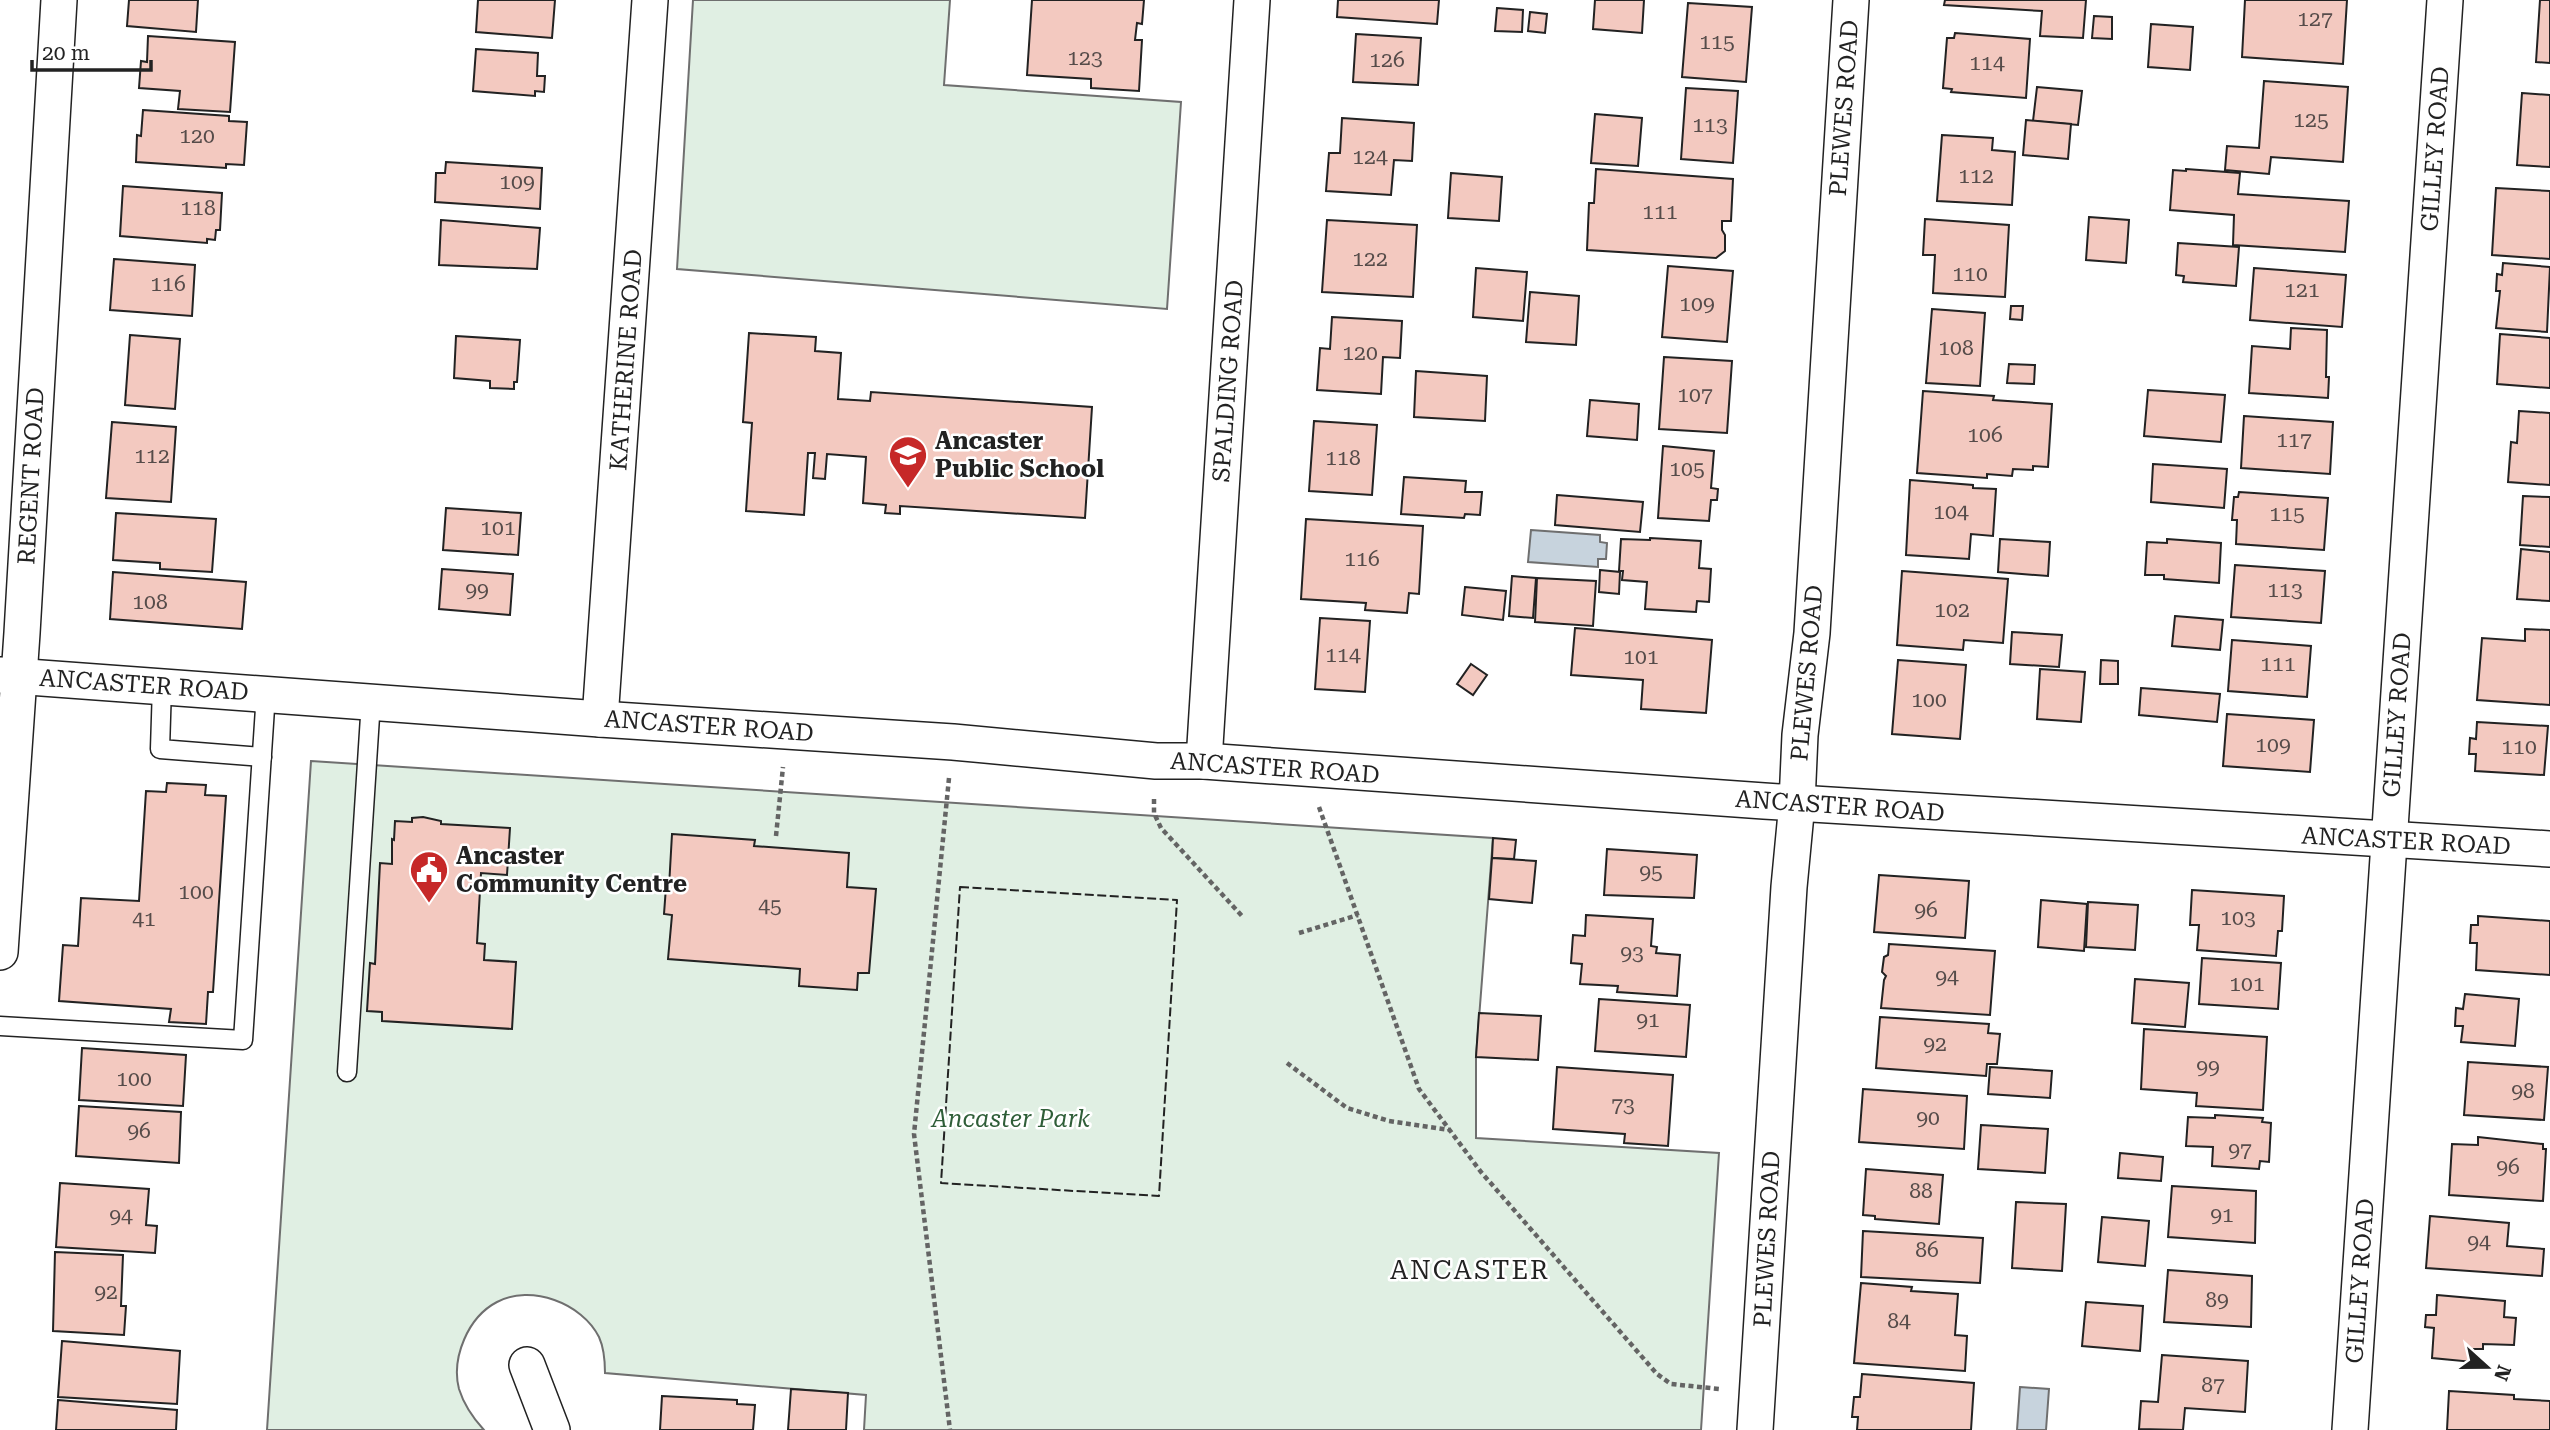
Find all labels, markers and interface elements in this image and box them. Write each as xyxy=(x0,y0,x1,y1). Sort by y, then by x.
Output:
house number: 127 xyxy=(2297,7,2333,31)
street label: PLEWES ROAD xyxy=(1824,19,1864,197)
scale bar xyxy=(32,28,150,72)
house number: 115 xyxy=(1699,30,1735,54)
text: 20 m xyxy=(42,41,90,65)
house number: 123 xyxy=(1067,46,1103,70)
house number: 126 xyxy=(1369,48,1405,72)
house number: 114 xyxy=(1969,51,2005,75)
street label: GILLEY ROAD xyxy=(2415,66,2455,232)
house number: 125 xyxy=(2293,108,2329,132)
house number: 113 xyxy=(1692,113,1728,137)
house number: 120 xyxy=(179,124,215,148)
house number: 124 xyxy=(1352,145,1388,169)
house number: 112 xyxy=(1958,164,1994,188)
house number: 109 xyxy=(499,170,535,194)
house number: 118 xyxy=(180,196,216,220)
house number: 111 xyxy=(1642,200,1678,224)
house number: 122 xyxy=(1352,247,1388,271)
street label: KATHERINE ROAD xyxy=(604,248,648,472)
house number: 110 xyxy=(1952,262,1988,286)
house number: 116 xyxy=(150,272,186,296)
house number: 121 xyxy=(2284,278,2320,302)
street label: SPALDING ROAD xyxy=(1207,279,1249,483)
house number: 109 xyxy=(1679,292,1715,316)
house number: 108 xyxy=(1938,336,1974,360)
house number: 120 xyxy=(1342,341,1378,365)
house number: 107 xyxy=(1677,383,1713,407)
street label: REGENT ROAD xyxy=(12,387,50,565)
house number: 106 xyxy=(1967,423,2003,447)
place label: Ancaster Public School xyxy=(935,427,1104,483)
house number: 117 xyxy=(2276,428,2312,452)
school or university icon: Ancaster Public School xyxy=(887,434,929,489)
house number: 112 xyxy=(134,444,170,468)
house number: 118 xyxy=(1325,446,1361,470)
house number: 105 xyxy=(1669,457,1705,481)
house number: 104 xyxy=(1933,500,1969,524)
house number: 115 xyxy=(2269,502,2305,526)
house number: 101 xyxy=(480,516,516,540)
house number: 116 xyxy=(1344,547,1380,571)
house number: 99 xyxy=(465,578,489,602)
house number: 113 xyxy=(2267,578,2303,602)
street label: PLEWES ROAD xyxy=(1785,584,1829,762)
house number: 108 xyxy=(132,590,168,614)
house number: 102 xyxy=(1934,598,1970,622)
street label: GILLEY ROAD xyxy=(2377,632,2417,798)
house number: 114 xyxy=(1325,643,1361,667)
house number: 101 xyxy=(1623,645,1659,669)
house number: 111 xyxy=(2260,652,2296,676)
street label: ANCASTER ROAD xyxy=(38,664,250,706)
house number: 100 xyxy=(1911,688,1947,712)
street label: ANCASTER ROAD xyxy=(603,705,815,747)
house number: 109 xyxy=(2255,733,2291,757)
house number: 110 xyxy=(2501,735,2537,759)
street label: ANCASTER ROAD xyxy=(1169,747,1381,789)
street label: ANCASTER ROAD xyxy=(1734,785,1946,827)
street label: ANCASTER ROAD xyxy=(2301,822,2511,860)
place label: Ancaster Community Centre xyxy=(456,842,687,898)
public building icon: Ancaster Community Centre xyxy=(408,849,450,904)
house number: 95 xyxy=(1639,860,1663,884)
house number: 100 xyxy=(178,880,214,904)
house number: 45 xyxy=(758,894,782,918)
house number: 96 xyxy=(1914,898,1938,922)
house number: 103 xyxy=(2220,906,2256,930)
house number: 41 xyxy=(132,907,156,931)
house number: 93 xyxy=(1620,941,1644,965)
house number: 94 xyxy=(1935,965,1959,989)
house number: 101 xyxy=(2229,972,2265,996)
house number: 91 xyxy=(1636,1008,1660,1032)
house number: 92 xyxy=(1923,1032,1947,1056)
house number: 99 xyxy=(2196,1055,2220,1079)
house number: 100 xyxy=(116,1067,152,1091)
house number: 98 xyxy=(2511,1079,2535,1103)
house number: 73 xyxy=(1611,1093,1635,1117)
park label: Ancaster Park xyxy=(930,1105,1090,1133)
house number: 90 xyxy=(1916,1106,1940,1130)
house number: 96 xyxy=(127,1119,151,1143)
house number: 97 xyxy=(2228,1138,2252,1162)
street label: PLEWES ROAD xyxy=(1748,1150,1786,1328)
house number: 96 xyxy=(2496,1155,2520,1179)
house number: 88 xyxy=(1909,1179,1933,1203)
street label: GILLEY ROAD xyxy=(2340,1198,2380,1364)
house number: 91 xyxy=(2210,1203,2234,1227)
house number: 94 xyxy=(109,1204,133,1228)
house number: 94 xyxy=(2467,1230,2491,1254)
house number: 86 xyxy=(1915,1238,1939,1262)
district label: ANCASTER xyxy=(1390,1255,1550,1285)
house number: 92 xyxy=(94,1280,118,1304)
house number: 89 xyxy=(2205,1288,2229,1312)
house number: 84 xyxy=(1887,1309,1911,1333)
north arrow xyxy=(2452,1332,2522,1402)
text: N xyxy=(2489,1362,2516,1384)
house number: 87 xyxy=(2201,1373,2225,1397)

